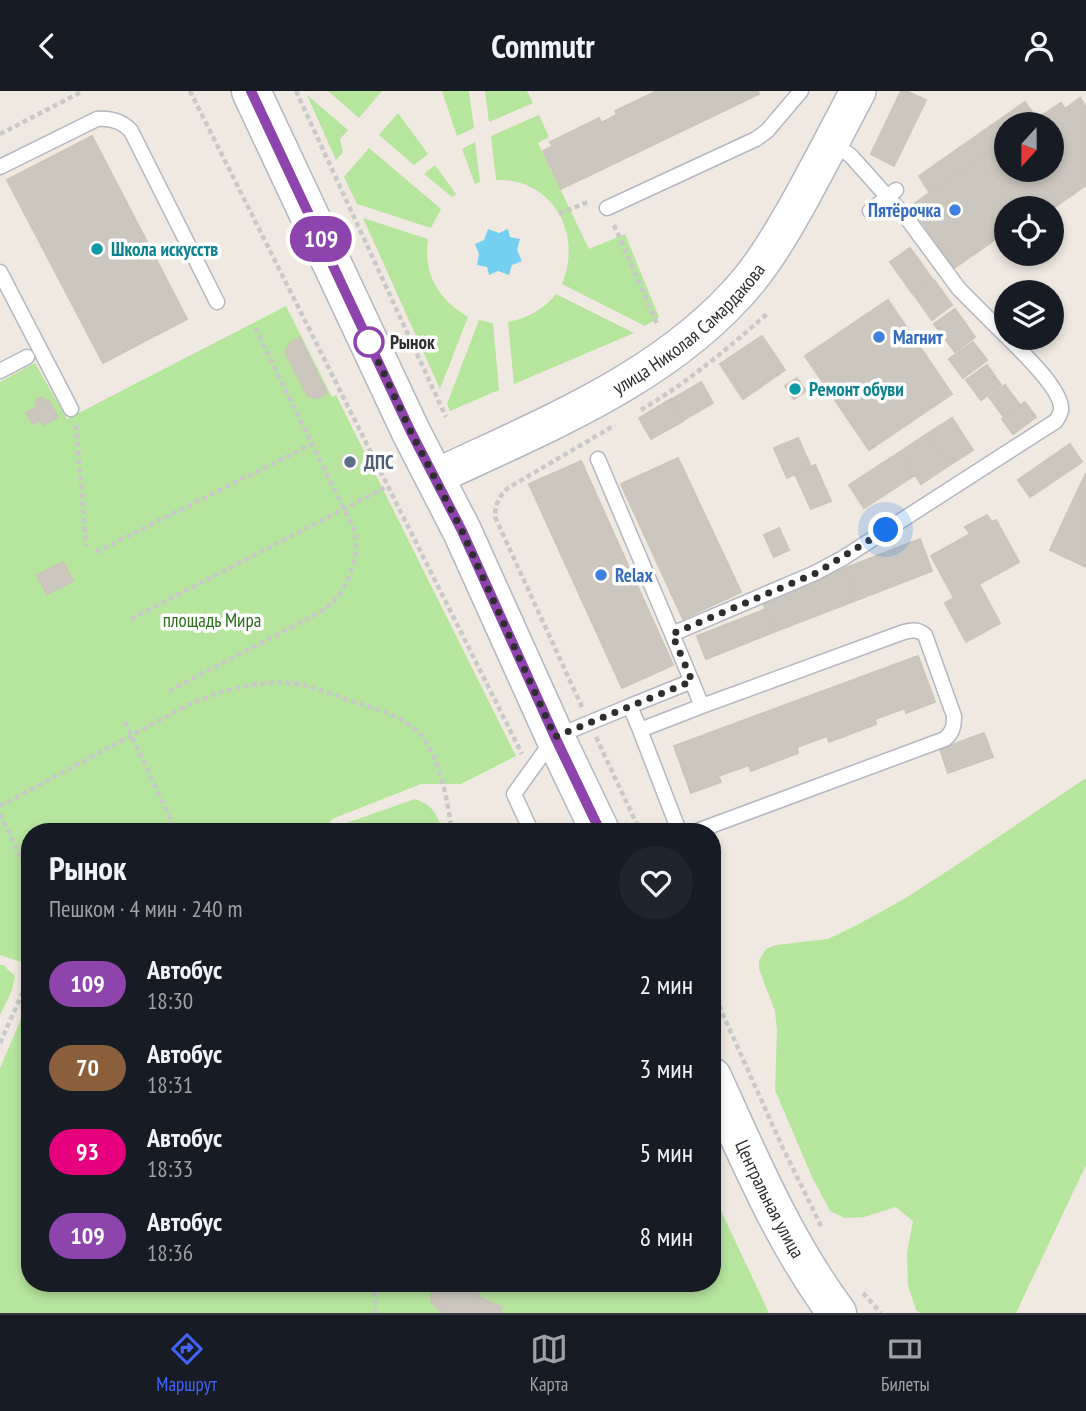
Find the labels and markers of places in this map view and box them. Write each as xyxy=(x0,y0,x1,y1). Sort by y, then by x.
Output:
place label: Пятёрочка xyxy=(868,198,941,222)
marker: Пятёрочка xyxy=(947,202,963,218)
place label: Школа искусств xyxy=(111,237,218,261)
marker: Школа искусств xyxy=(89,241,105,257)
place label: Магнит xyxy=(893,325,943,349)
marker: Рынок xyxy=(354,327,384,357)
marker: Магнит xyxy=(871,329,887,345)
place label: Рынок xyxy=(390,330,435,354)
place label: Ремонт обуви xyxy=(809,377,904,401)
marker: Ремонт обуви xyxy=(787,381,803,397)
place label: ДПС xyxy=(364,450,394,474)
marker: ДПС xyxy=(342,454,358,470)
place label: Relax xyxy=(615,563,653,587)
marker: Relax xyxy=(593,567,609,583)

